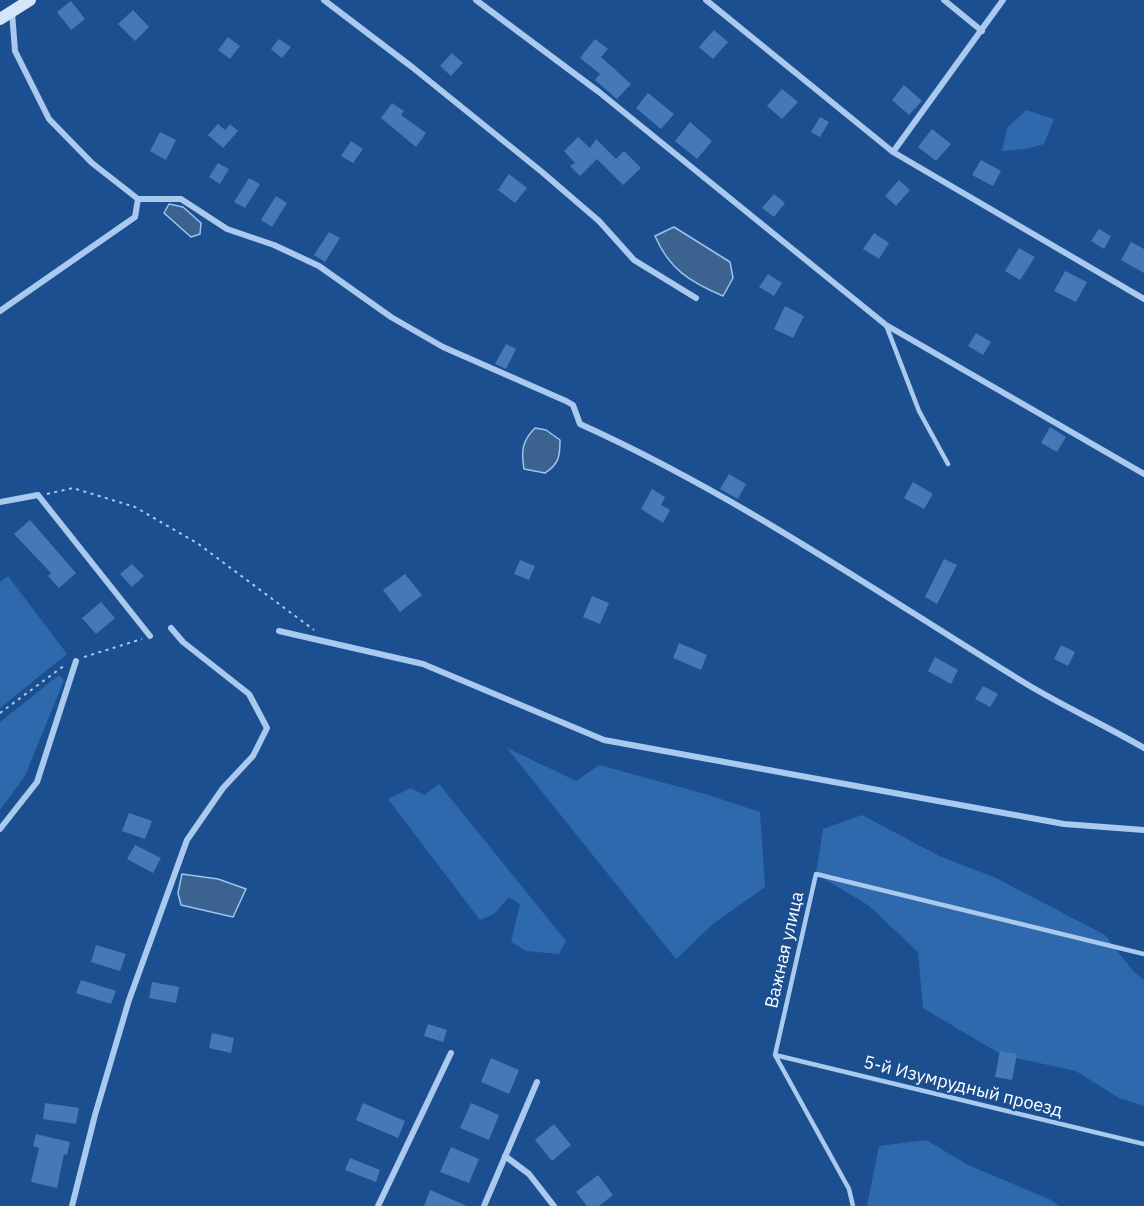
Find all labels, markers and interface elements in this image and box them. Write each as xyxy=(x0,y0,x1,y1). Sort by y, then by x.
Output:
street label: Важная улица xyxy=(761,890,809,1010)
street label: 5-й Изумрудный проезд xyxy=(861,1052,1065,1122)

